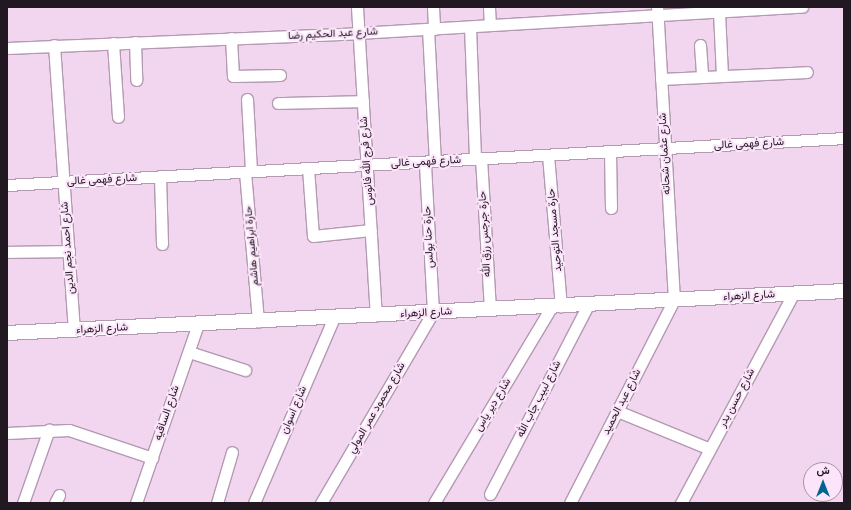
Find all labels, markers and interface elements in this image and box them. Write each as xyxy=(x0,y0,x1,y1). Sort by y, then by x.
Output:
street label: شارع عبد الحكيم رضا xyxy=(288,25,378,43)
street label: شارع عثمان شحاته xyxy=(656,113,674,195)
street label: شارع فرج الله فانوس xyxy=(357,116,377,206)
street label: شارع فهمى غالى xyxy=(714,136,784,152)
street label: شارع فهمى غالى xyxy=(391,154,461,170)
street label: شارع فهمى غالى xyxy=(67,172,137,188)
street label: حارة مسجد التوحيد xyxy=(545,188,565,272)
street label: حارة جرجس رزق الله xyxy=(476,191,494,277)
street label: شارع احمد نجم الدين xyxy=(58,201,78,295)
street label: حارة ابراهيم هاشم xyxy=(242,206,262,286)
street label: حارة حنا بولس xyxy=(421,206,437,268)
street label: شارع الزهراء xyxy=(723,288,775,304)
street label: شارع الزهراء xyxy=(400,305,452,321)
street label: شارع الزهراء xyxy=(76,321,128,337)
street label: شارع لبيب جاب الله xyxy=(514,358,564,440)
street label: شارع محمود عمر المولي xyxy=(345,360,409,456)
street label: شارع حسن بدر xyxy=(716,366,758,430)
street label: شارع عبد الحميد xyxy=(600,367,644,437)
street label: شارع دير ياس xyxy=(472,376,514,434)
street label: شارع الساقيه xyxy=(151,384,183,442)
street label: شارع اسوان xyxy=(278,384,310,436)
north arrow xyxy=(803,462,843,502)
text: ش xyxy=(816,463,830,478)

